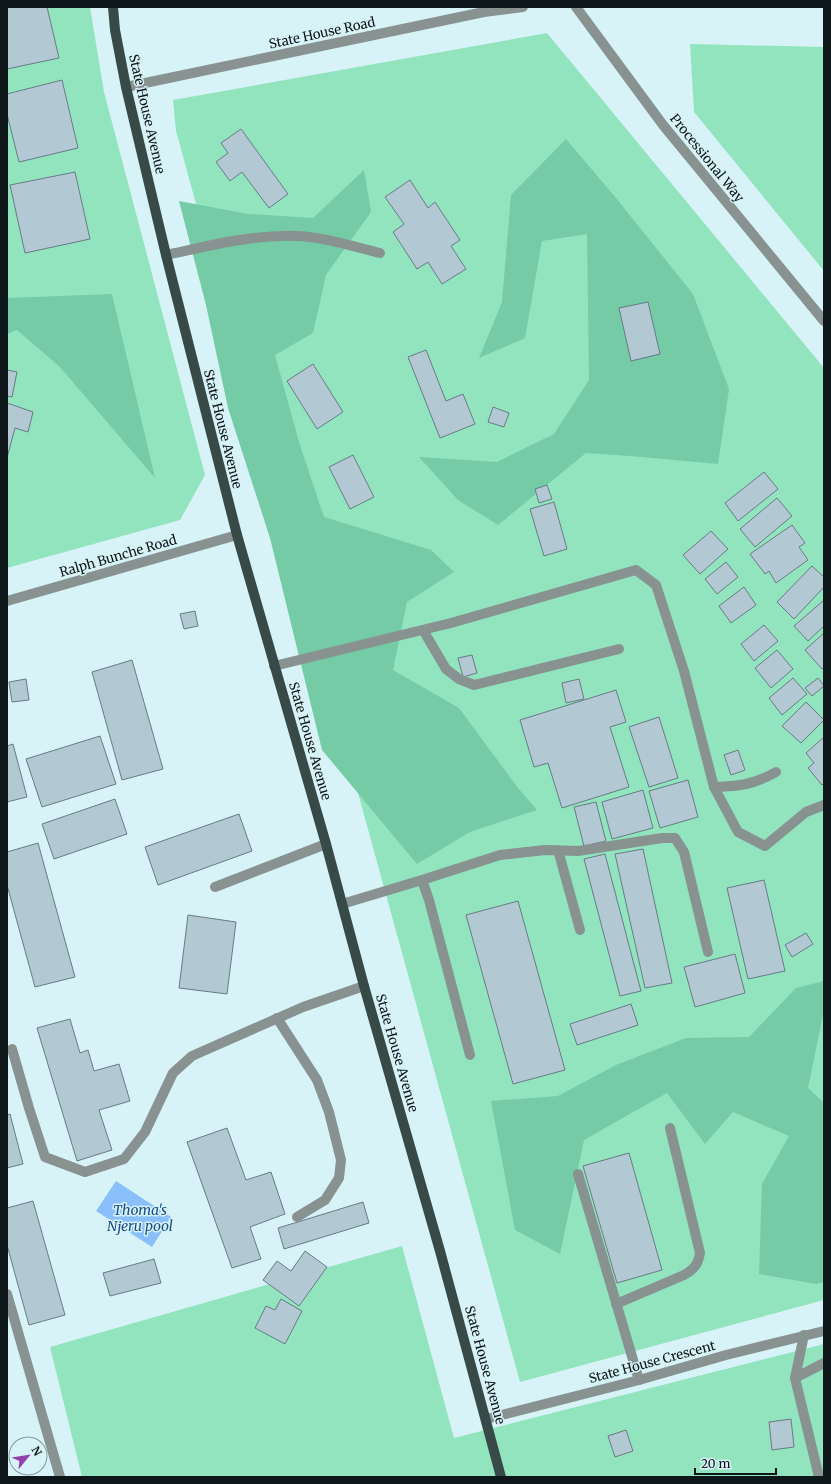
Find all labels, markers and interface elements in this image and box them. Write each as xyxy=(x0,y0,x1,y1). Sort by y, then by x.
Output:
street label: State House Road xyxy=(267,13,377,53)
street label: State House Avenue xyxy=(125,53,169,176)
street label: Processional Way xyxy=(666,110,748,206)
street label: State House Avenue xyxy=(200,368,246,491)
street label: Ralph Bunche Road xyxy=(57,531,179,581)
street label: State House Avenue xyxy=(285,680,335,802)
street label: State House Avenue xyxy=(372,992,422,1114)
water label: Thoma's Njeru pool xyxy=(107,1201,173,1235)
street label: State House Avenue xyxy=(461,1304,509,1426)
street label: State House Crescent xyxy=(587,1337,717,1387)
north arrow xyxy=(8,1436,48,1476)
text: N xyxy=(28,1444,45,1459)
scale bar xyxy=(695,1450,776,1476)
text: 20 m xyxy=(701,1456,730,1471)

